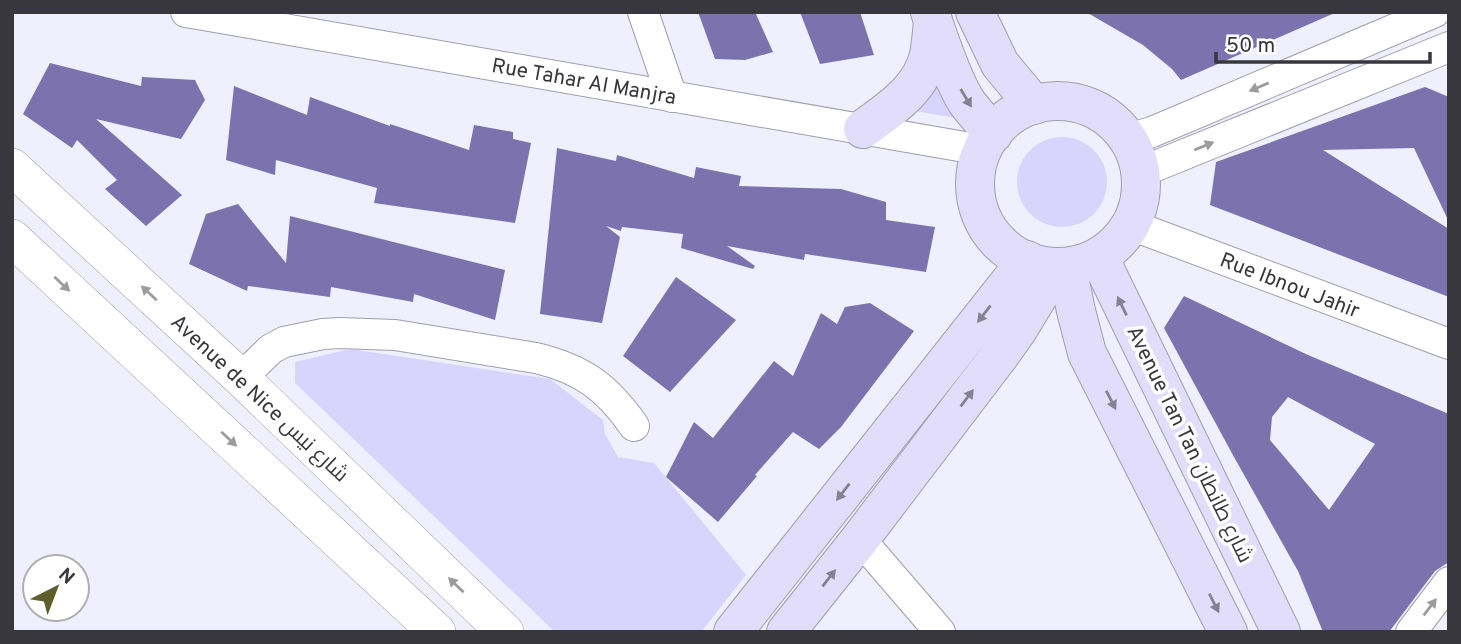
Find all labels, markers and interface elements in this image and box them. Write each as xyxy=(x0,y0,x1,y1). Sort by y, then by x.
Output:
scale bar xyxy=(1216,21,1430,65)
text: 50 m xyxy=(1226,33,1275,60)
street label: Rue Tahar Al Manjra xyxy=(489,53,678,112)
one-way arrow xyxy=(1249,81,1269,93)
one-way arrow xyxy=(959,88,972,107)
one-way arrow xyxy=(1193,141,1214,152)
street label: Rue Ibnou Jahir xyxy=(1216,247,1363,325)
one-way arrow xyxy=(53,276,71,292)
one-way arrow xyxy=(141,286,158,302)
one-way arrow xyxy=(1117,296,1128,316)
one-way arrow xyxy=(977,304,992,322)
street label: Avenue de Nice شارع نيس xyxy=(164,309,354,489)
street label: Avenue Tan Tan شارع طانطان xyxy=(1119,322,1258,568)
one-way arrow xyxy=(960,389,975,407)
one-way arrow xyxy=(1106,390,1117,410)
one-way arrow xyxy=(220,431,238,447)
one-way arrow xyxy=(836,483,851,501)
north arrow xyxy=(21,553,91,623)
text: N xyxy=(53,563,79,590)
one-way arrow xyxy=(821,570,836,588)
one-way arrow xyxy=(448,577,465,593)
one-way arrow xyxy=(1208,593,1219,613)
one-way arrow xyxy=(1423,598,1437,616)

